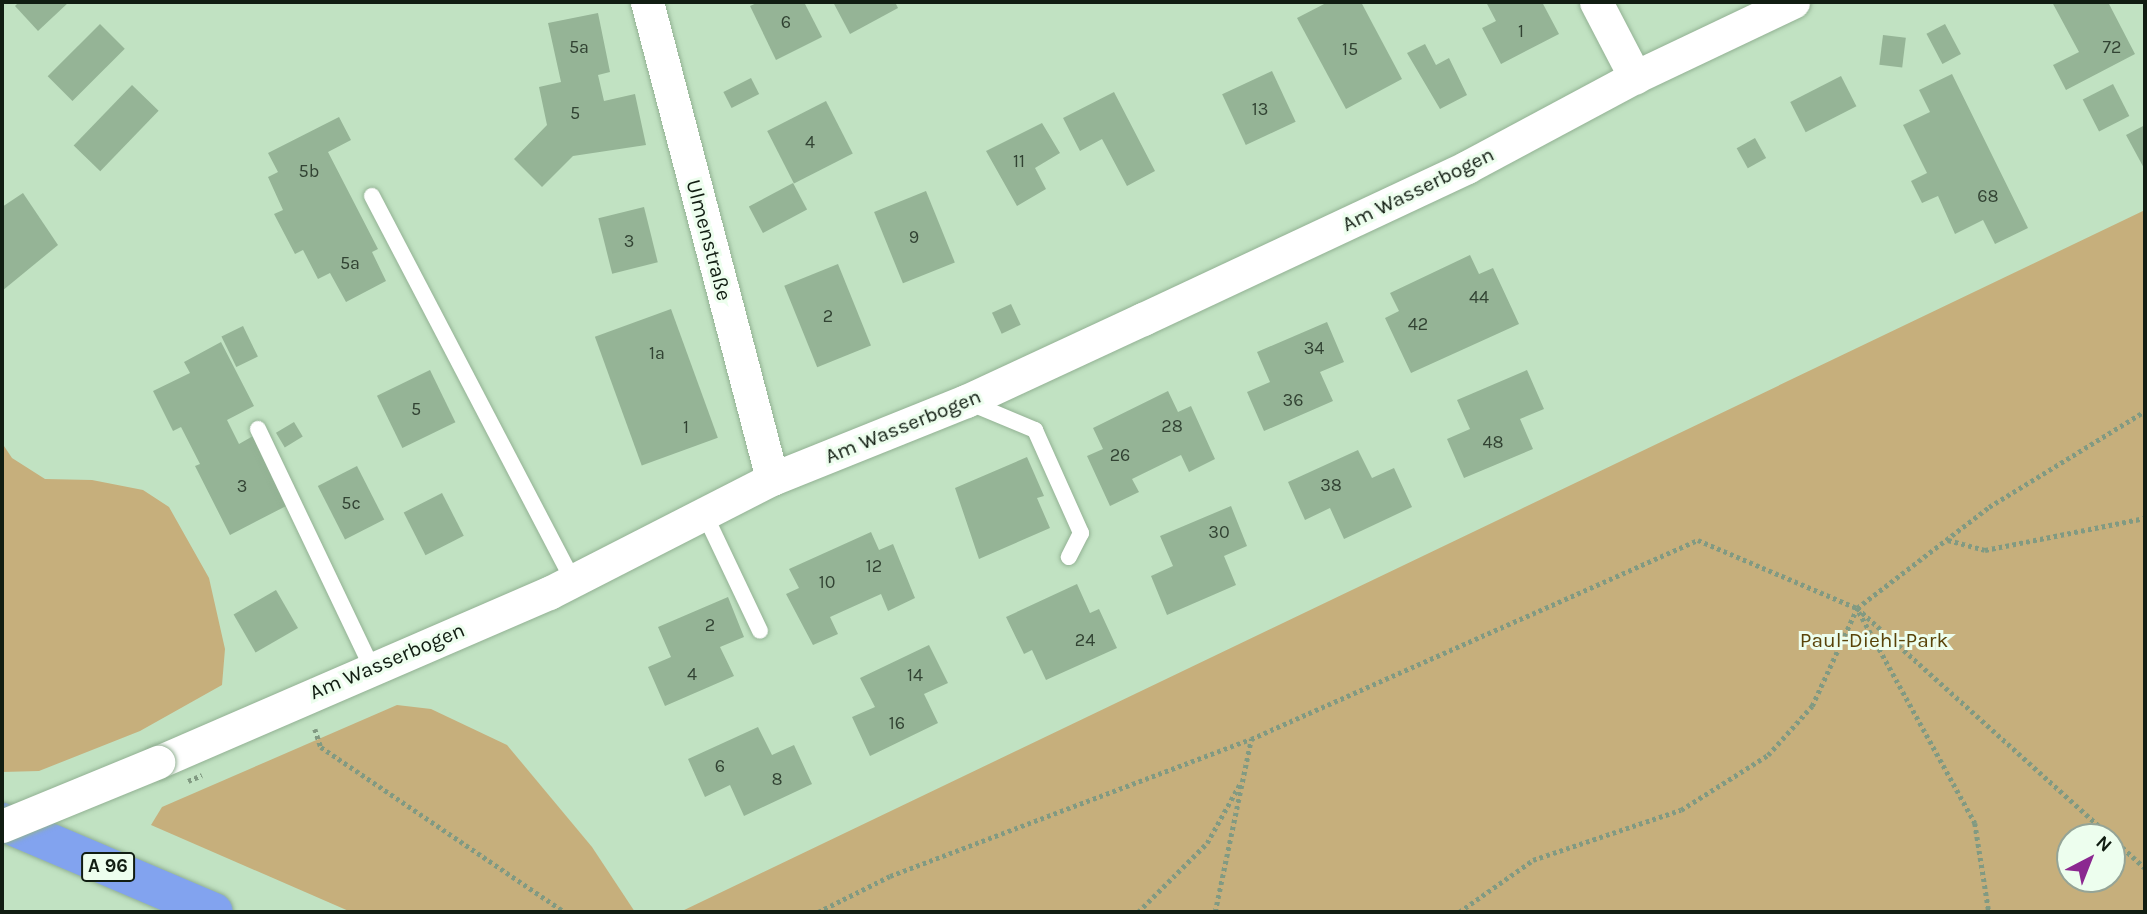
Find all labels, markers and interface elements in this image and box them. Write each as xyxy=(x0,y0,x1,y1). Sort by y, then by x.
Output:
house number: 6 xyxy=(781,11,791,33)
house number: 1 xyxy=(1518,20,1524,42)
house number: 5a xyxy=(569,36,589,58)
house number: 72 xyxy=(2103,36,2121,58)
house number: 15 xyxy=(1342,38,1358,60)
house number: 13 xyxy=(1252,98,1268,120)
house number: 5 xyxy=(570,102,580,124)
house number: 4 xyxy=(805,131,815,153)
street label: Am Wasserbogen xyxy=(1338,141,1498,237)
house number: 11 xyxy=(1013,150,1025,172)
house number: 5b xyxy=(299,160,319,182)
street label: Ulmenstraße xyxy=(681,177,737,303)
house number: 68 xyxy=(1977,185,1999,207)
house number: 9 xyxy=(909,226,919,248)
house number: 3 xyxy=(624,230,634,252)
house number: 5a xyxy=(340,252,360,274)
house number: 44 xyxy=(1469,286,1489,308)
house number: 2 xyxy=(823,305,833,327)
house number: 42 xyxy=(1408,313,1428,335)
house number: 34 xyxy=(1304,337,1324,359)
house number: 1a xyxy=(649,342,665,364)
street label: Am Wasserbogen xyxy=(821,383,985,469)
house number: 36 xyxy=(1283,389,1303,411)
house number: 5 xyxy=(411,398,421,420)
house number: 28 xyxy=(1161,415,1183,437)
house number: 1 xyxy=(683,416,689,438)
house number: 48 xyxy=(1482,431,1504,453)
house number: 26 xyxy=(1110,444,1130,466)
house number: 38 xyxy=(1320,474,1342,496)
house number: 3 xyxy=(237,475,247,497)
house number: 5c xyxy=(341,492,361,514)
house number: 30 xyxy=(1208,521,1230,543)
house number: 12 xyxy=(866,555,882,577)
house number: 10 xyxy=(819,571,835,593)
house number: 2 xyxy=(705,614,715,636)
street label: Am Wasserbogen xyxy=(306,617,468,705)
park label: Paul-Diehl-Park xyxy=(1800,627,1948,653)
house number: 24 xyxy=(1075,629,1095,651)
house number: 4 xyxy=(687,663,697,685)
house number: 14 xyxy=(907,664,923,686)
house number: 16 xyxy=(889,712,905,734)
house number: 6 xyxy=(715,755,725,777)
house number: 8 xyxy=(771,768,783,790)
north arrow xyxy=(2056,823,2126,893)
text: N xyxy=(2091,831,2116,857)
road number: A 96 xyxy=(80,852,136,882)

